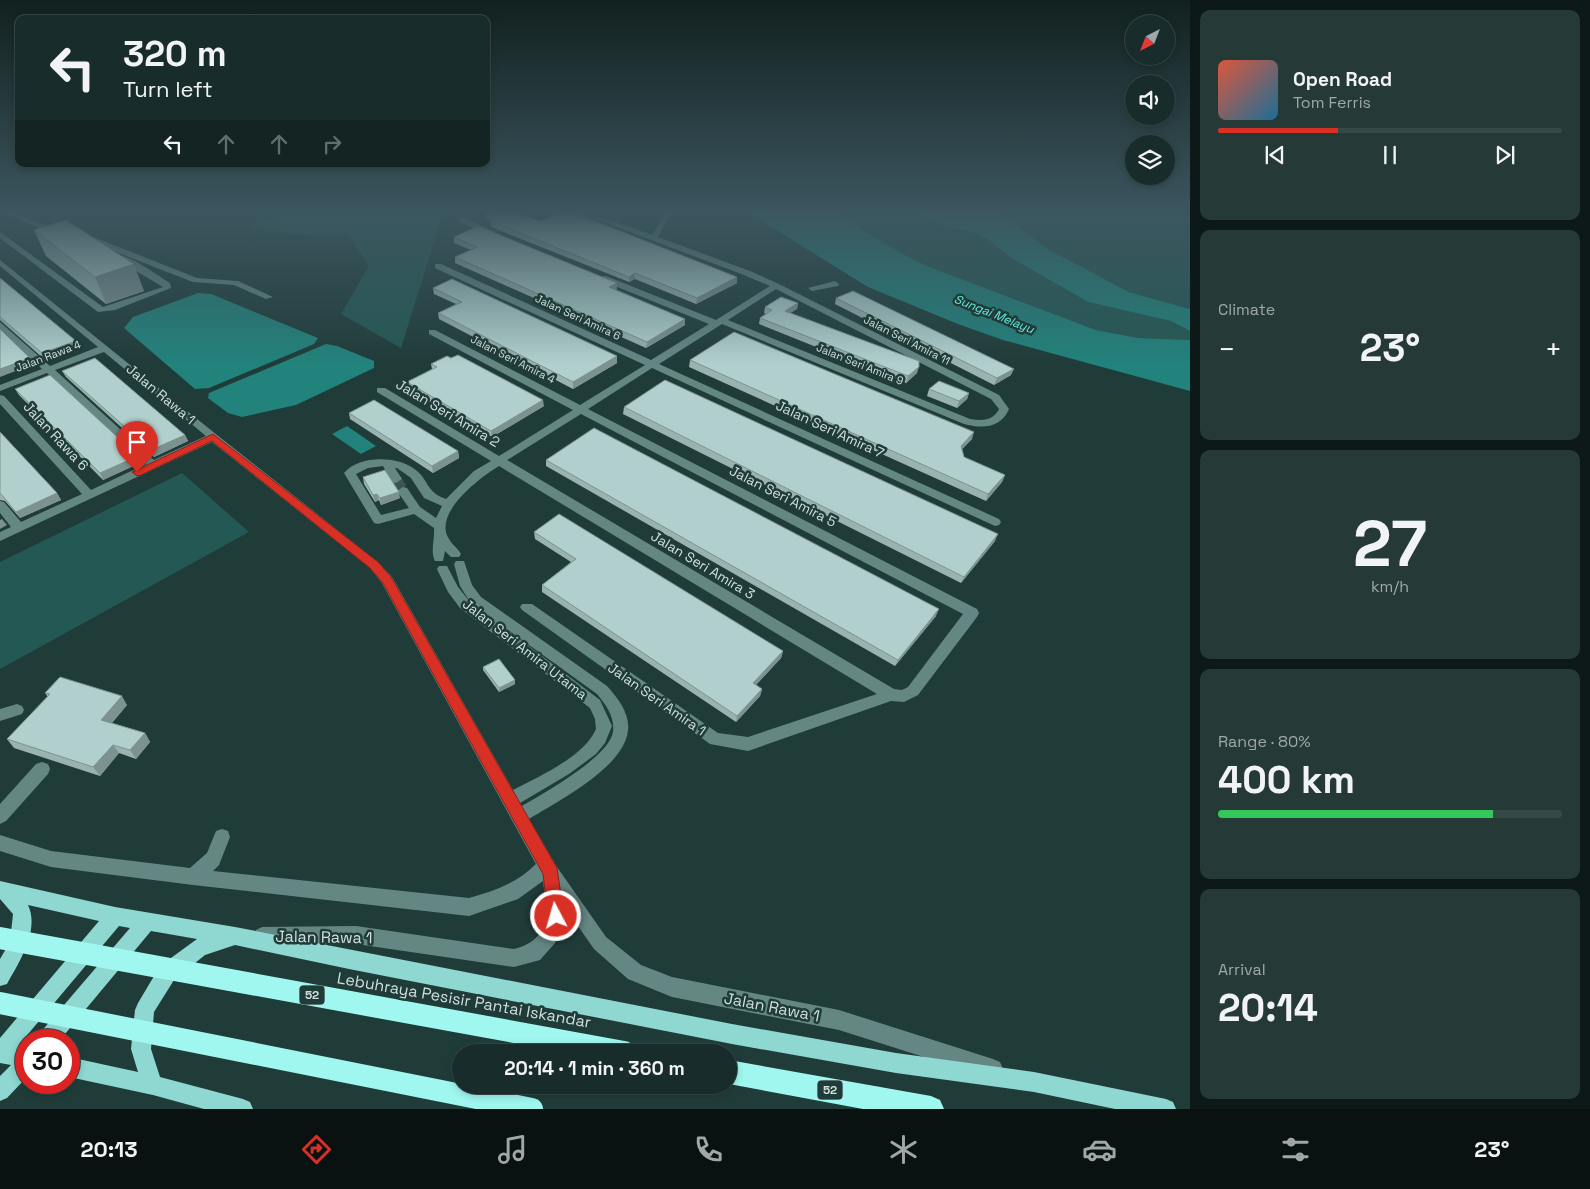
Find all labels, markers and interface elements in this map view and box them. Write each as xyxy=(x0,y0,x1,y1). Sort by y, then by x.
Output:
north arrow xyxy=(1125,15,1175,65)
map controls xyxy=(1125,15,1175,185)
text: 320 m xyxy=(123,32,227,76)
icon: left xyxy=(40,35,105,100)
text: Open Road xyxy=(1293,67,1392,92)
text: Turn left xyxy=(123,75,213,103)
button: sound xyxy=(1125,75,1175,125)
text: Tom Ferris xyxy=(1293,92,1371,113)
icon: left xyxy=(159,130,187,158)
icon: ahead xyxy=(212,130,240,158)
icon: ahead xyxy=(265,130,293,158)
icon: right xyxy=(318,130,346,158)
button: layers xyxy=(1125,135,1175,185)
icon: previous xyxy=(1261,141,1289,169)
icon: pause xyxy=(1376,141,1404,169)
icon: next xyxy=(1491,141,1519,169)
street label: Jalan Seri Amira 6 xyxy=(533,291,623,343)
water label: Sungai Melayu xyxy=(952,291,1037,337)
text: Climate xyxy=(1218,299,1275,320)
street label: Jalan Seri Amira 11 xyxy=(861,312,953,368)
text: 23° xyxy=(1360,324,1420,372)
text: − xyxy=(1218,331,1235,367)
text: + xyxy=(1545,331,1562,367)
street label: Jalan Seri Amira 4 xyxy=(468,332,558,386)
street label: Jalan Rawa 4 xyxy=(13,337,83,375)
street label: Jalan Seri Amira 9 xyxy=(814,340,906,388)
street label: Jalan Rawa 1 xyxy=(123,360,199,428)
street label: Jalan Seri Amira 2 xyxy=(393,375,503,451)
street label: Jalan Seri Amira 7 xyxy=(773,396,887,462)
street label: Jalan Rawa 6 xyxy=(20,398,92,474)
pin xyxy=(116,421,158,472)
icon: arrive xyxy=(123,428,151,456)
street label: Jalan Seri Amira 5 xyxy=(726,461,840,531)
text: 27 xyxy=(1353,502,1427,585)
street label: Jalan Seri Amira 3 xyxy=(648,527,758,603)
text: km/h xyxy=(1371,576,1409,597)
street label: Jalan Seri Amira Utama xyxy=(459,595,591,703)
street label: Jalan Seri Amira 1 xyxy=(605,659,709,739)
text: Range · 80% xyxy=(1218,731,1311,752)
text: 400 km xyxy=(1218,756,1355,804)
position arrow xyxy=(529,889,581,941)
street label: Jalan Rawa 1 xyxy=(275,926,373,948)
text: Arrival xyxy=(1218,959,1266,980)
street label: Lebuhraya Pesisir Pantai Iskandar xyxy=(335,967,593,1033)
text: 20:14 xyxy=(1218,984,1318,1032)
road number: 52 xyxy=(300,986,324,1004)
street label: Jalan Rawa 1 xyxy=(722,987,822,1027)
speed limit sign: 30 xyxy=(15,1029,80,1094)
text: 20:14 · 1 min · 360 m xyxy=(504,1056,685,1081)
road number: 52 xyxy=(818,1080,842,1100)
icon: directions xyxy=(299,1132,334,1167)
icon: music xyxy=(495,1132,530,1167)
icon: phone xyxy=(691,1132,726,1167)
icon: climate xyxy=(886,1132,921,1167)
icon: car xyxy=(1082,1132,1117,1167)
icon: filters xyxy=(1278,1132,1313,1167)
text: 20:13 xyxy=(80,1135,138,1163)
text: 23° xyxy=(1474,1135,1509,1163)

